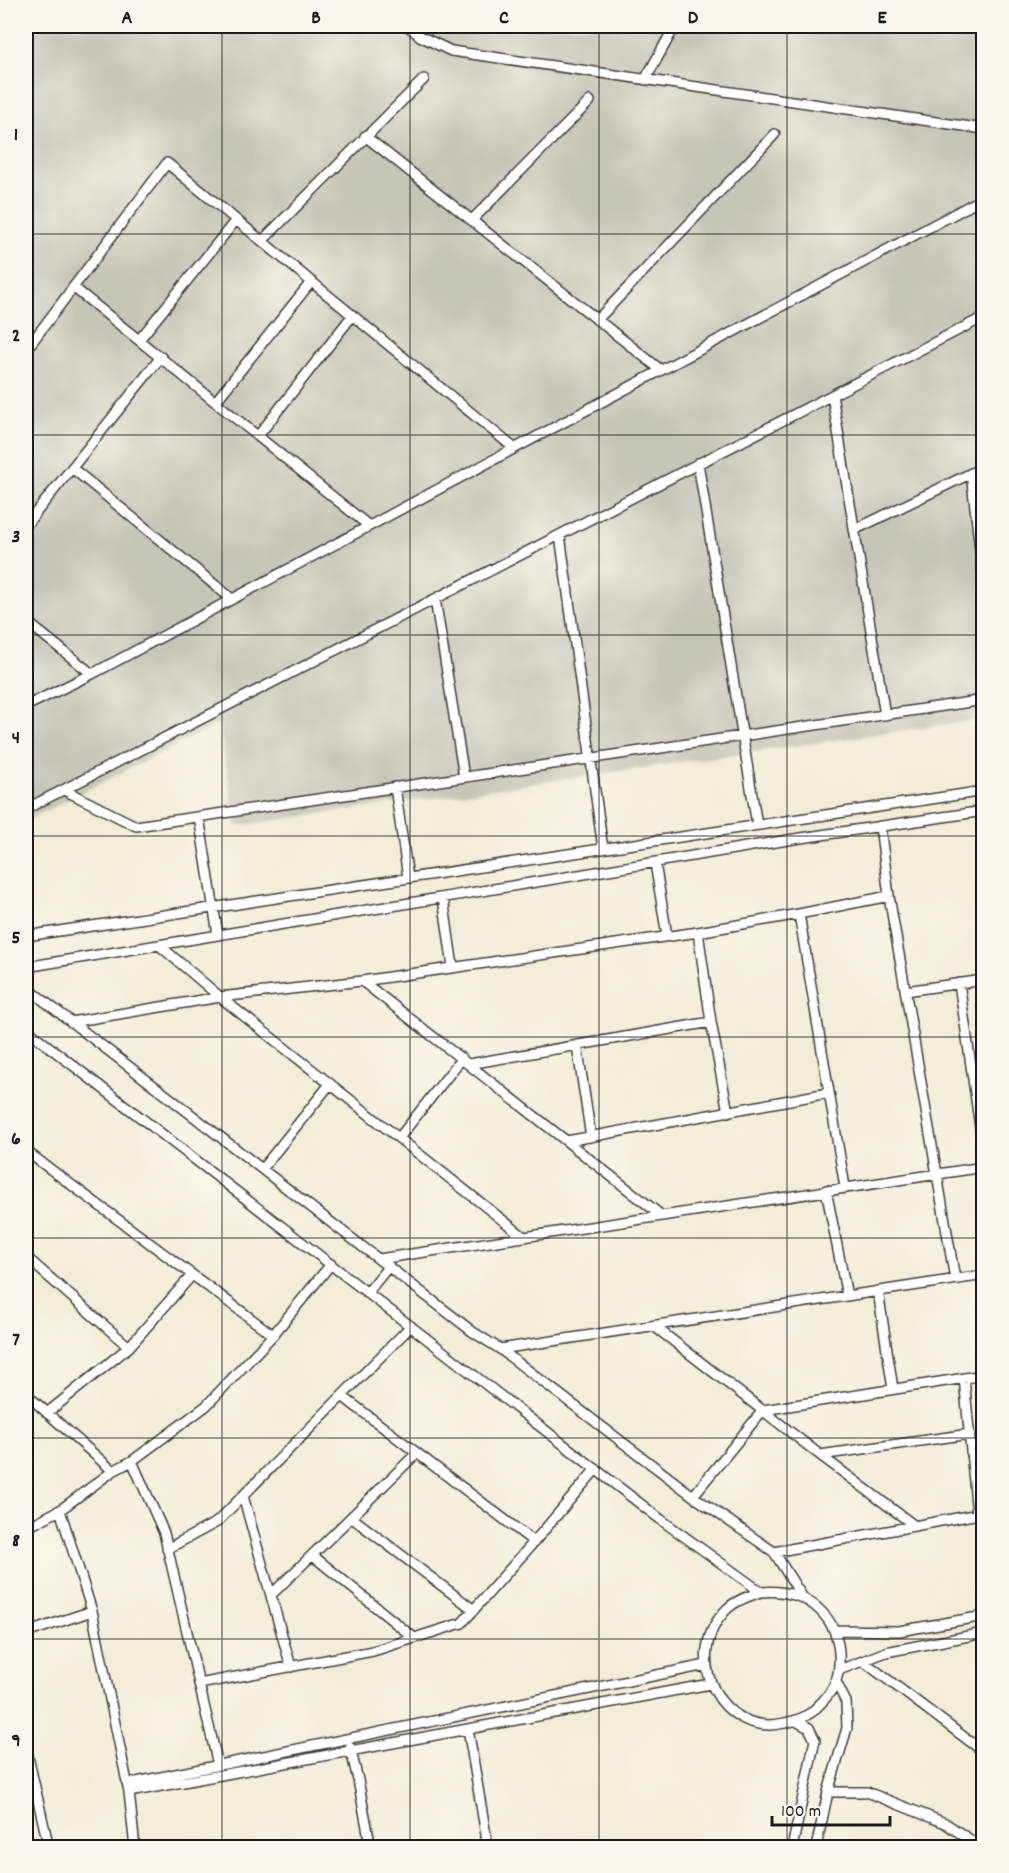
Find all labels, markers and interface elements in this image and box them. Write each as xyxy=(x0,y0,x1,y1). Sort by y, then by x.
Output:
text: A xyxy=(122,5,133,33)
text: B xyxy=(311,5,321,33)
text: C xyxy=(499,5,509,33)
text: D xyxy=(688,5,699,33)
text: E xyxy=(877,5,887,33)
text: 1 xyxy=(14,122,18,150)
text: 2 xyxy=(12,323,20,351)
text: 3 xyxy=(12,524,20,552)
text: 4 xyxy=(12,725,20,753)
text: 5 xyxy=(11,925,21,953)
text: 6 xyxy=(11,1126,21,1154)
text: 7 xyxy=(12,1327,20,1355)
text: 8 xyxy=(12,1528,20,1556)
text: 9 xyxy=(11,1728,21,1756)
scale bar xyxy=(772,1789,890,1827)
text: 100 m xyxy=(781,1800,821,1825)

